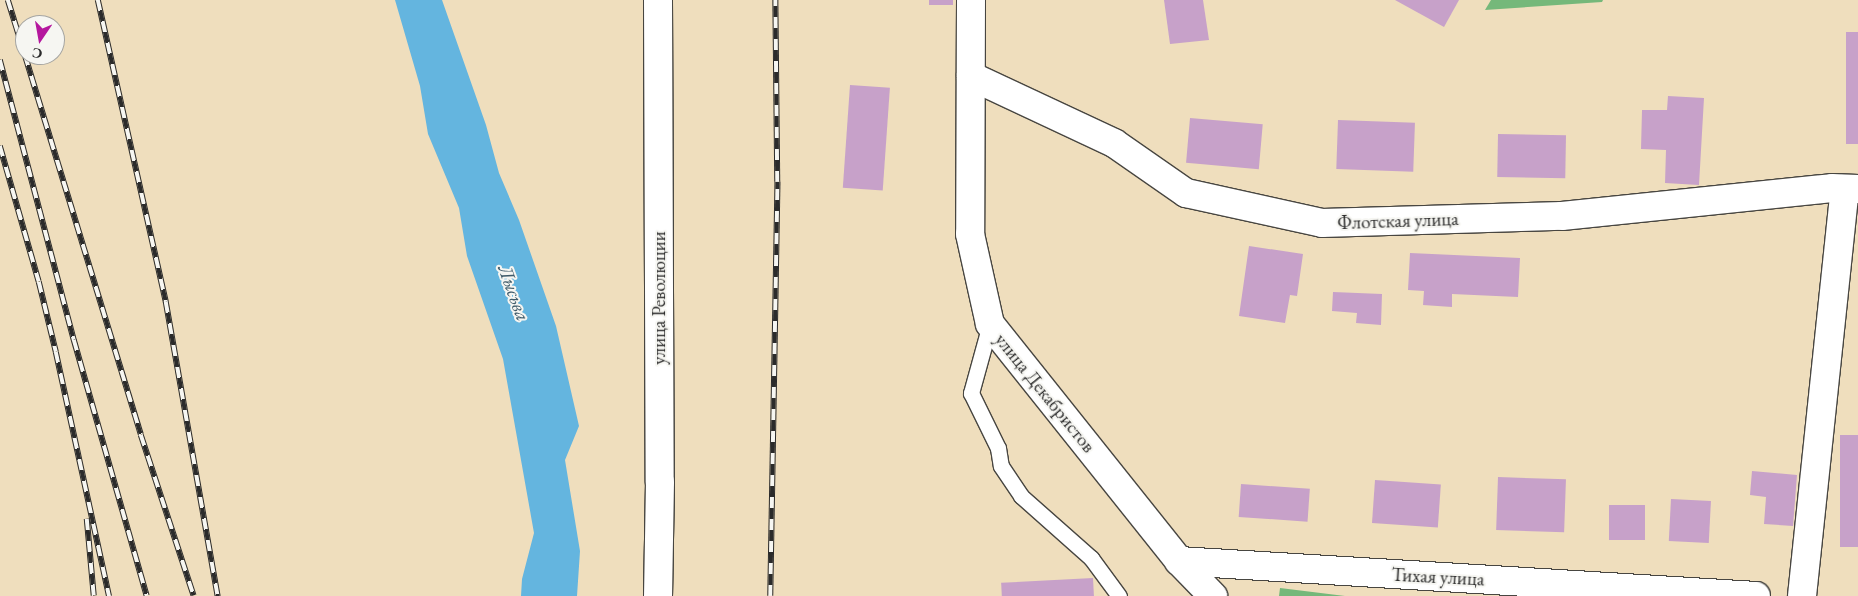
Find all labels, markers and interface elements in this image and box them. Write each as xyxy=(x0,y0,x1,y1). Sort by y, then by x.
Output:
north arrow xyxy=(15,15,65,65)
text: С xyxy=(30,44,44,64)
street label: Флотская улица xyxy=(1337,207,1459,235)
street label: улица Революции xyxy=(648,231,670,365)
water label: Лысьва xyxy=(493,262,535,324)
street label: улица Декабристов xyxy=(990,329,1100,457)
street label: Тихая улица xyxy=(1391,563,1485,591)

